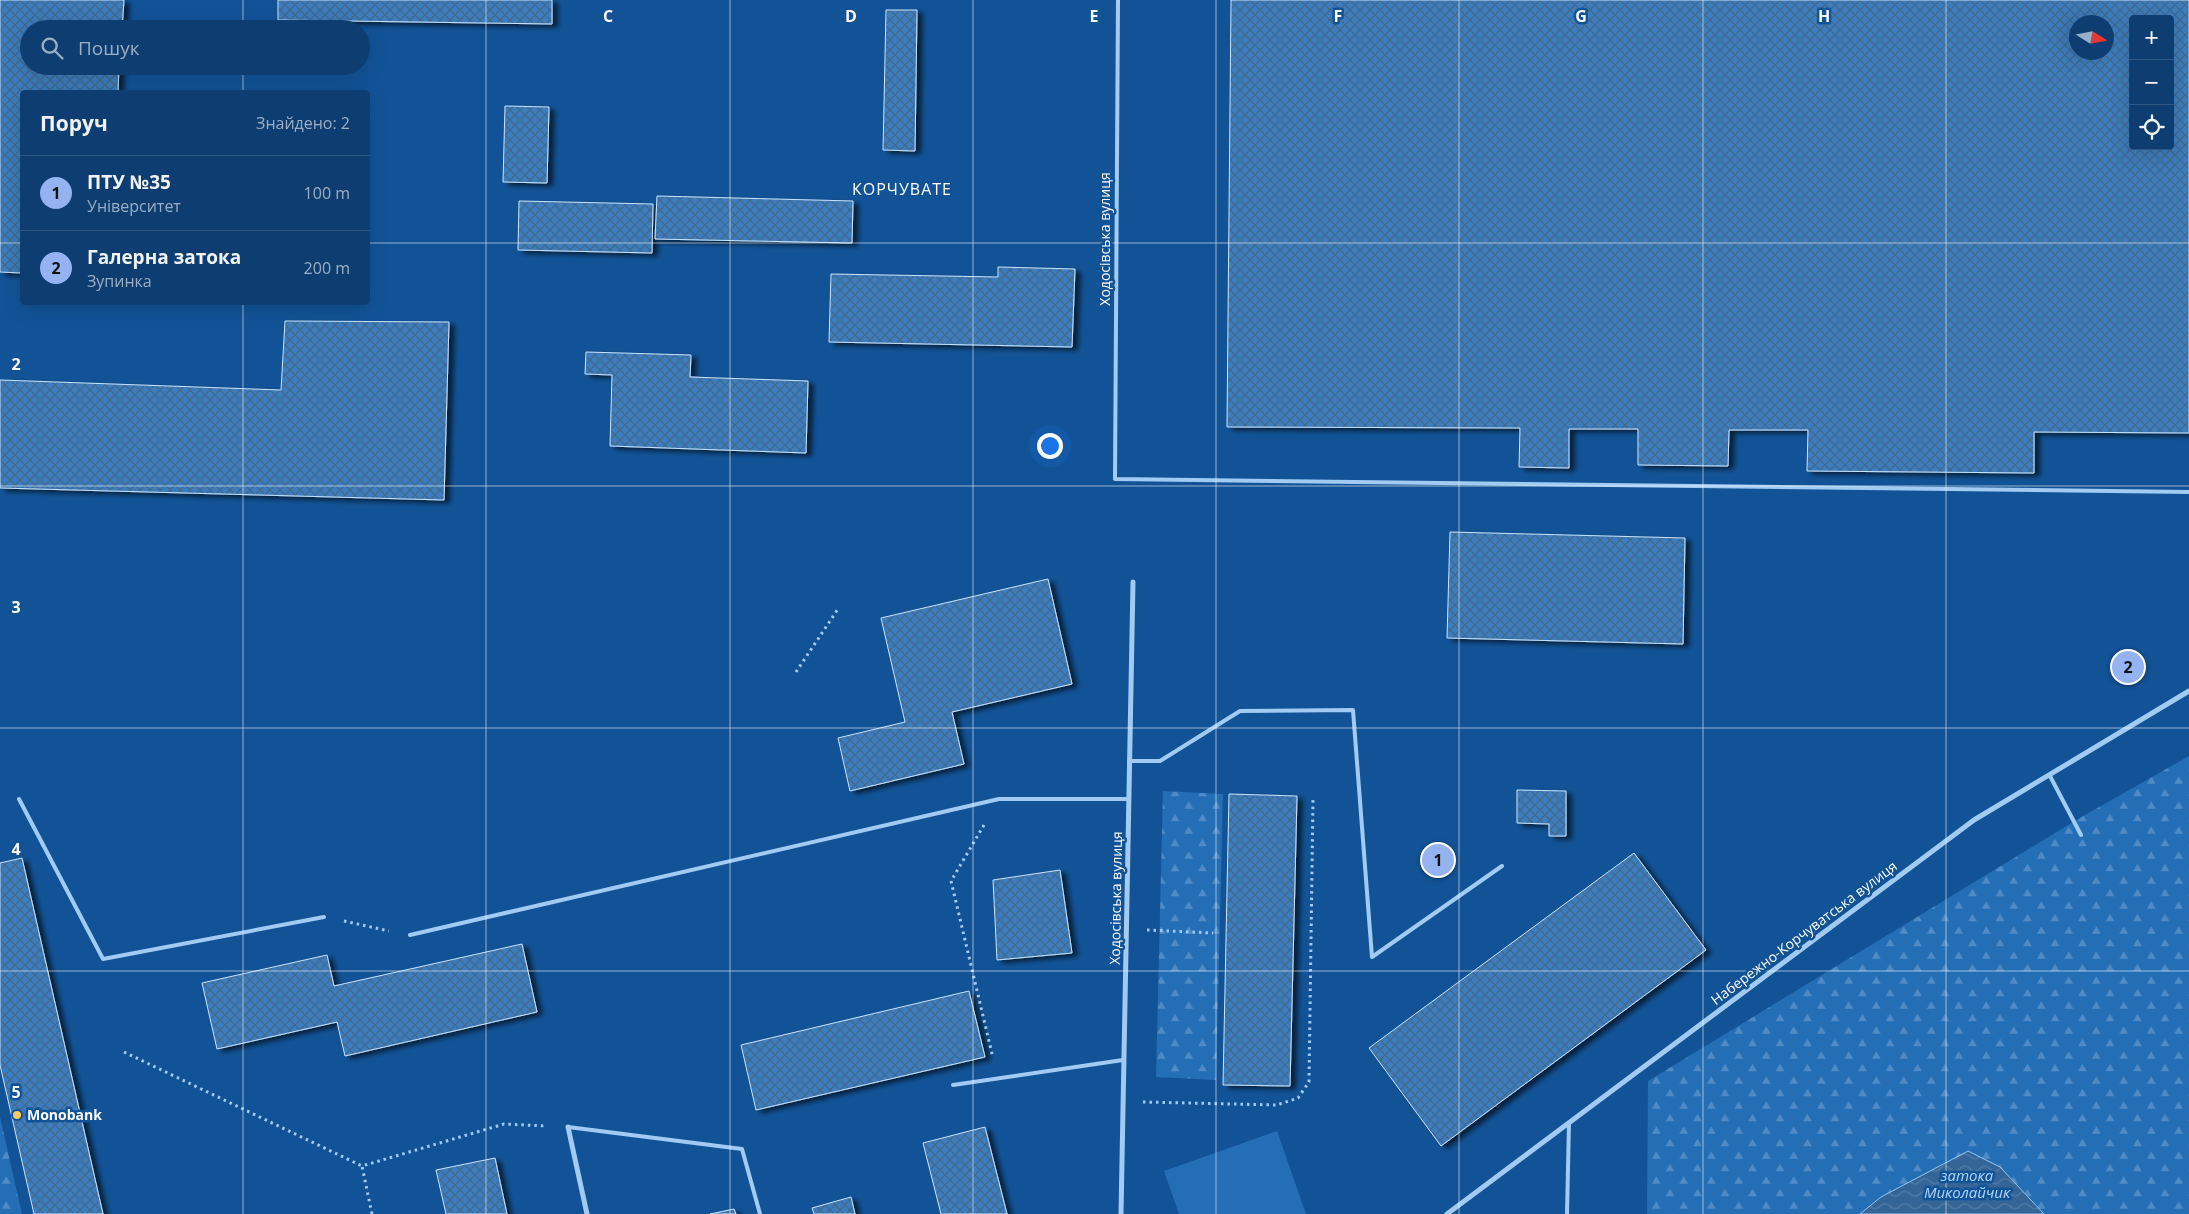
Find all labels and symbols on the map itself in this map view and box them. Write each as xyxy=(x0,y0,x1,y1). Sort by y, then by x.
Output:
text: C xyxy=(603,5,613,27)
text: D xyxy=(845,5,857,27)
text: E xyxy=(1090,5,1099,27)
text: F xyxy=(1334,5,1342,27)
text: G xyxy=(1575,5,1587,27)
text: H xyxy=(1818,5,1830,27)
north arrow xyxy=(2069,15,2114,60)
street label: Ходосівська вулиця xyxy=(1095,172,1114,306)
district label: КОРЧУВАТЕ xyxy=(852,178,952,200)
text: 2 xyxy=(11,353,21,375)
your location xyxy=(1037,433,1063,459)
text: 3 xyxy=(11,596,21,618)
pin: 2 xyxy=(2112,648,2144,686)
street label: Ходосівська вулиця xyxy=(1105,831,1126,965)
text: 4 xyxy=(11,838,21,860)
pin: 1 xyxy=(1422,841,1454,879)
street label: Набережно-Корчуватська вулиця xyxy=(1707,856,1901,1009)
text: 5 xyxy=(11,1081,21,1103)
place label: Monobank xyxy=(27,1105,102,1124)
marker: Monobank xyxy=(11,1109,23,1121)
water label: затока Миколайчик xyxy=(1924,1165,2011,1202)

